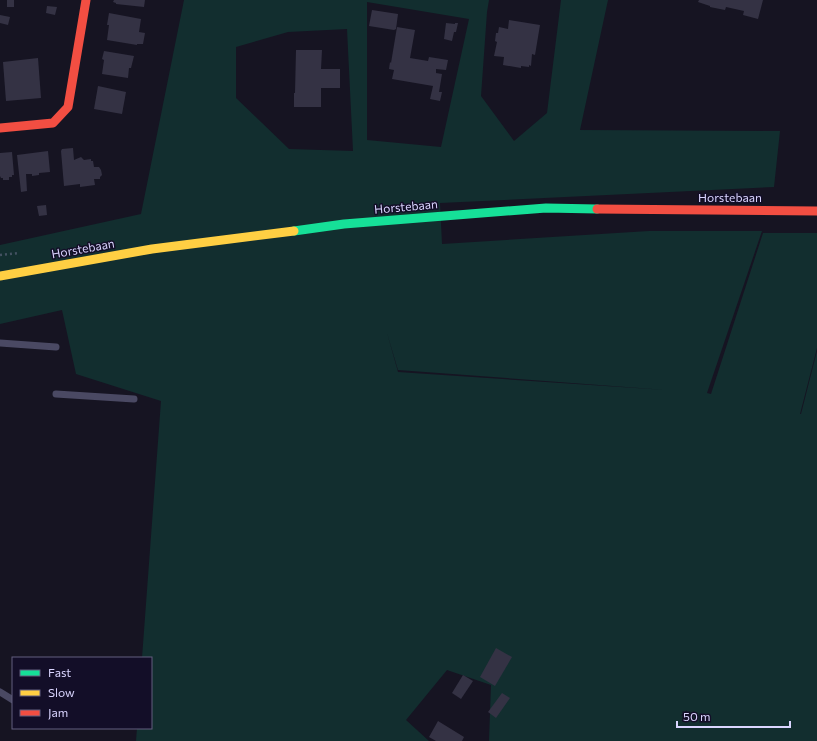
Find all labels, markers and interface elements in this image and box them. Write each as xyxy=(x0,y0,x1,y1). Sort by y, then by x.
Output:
street label: Horstebaan xyxy=(698,190,762,204)
street label: Horstebaan xyxy=(373,196,438,216)
street label: Horstebaan xyxy=(50,236,115,260)
legend xyxy=(12,657,152,729)
text: Fast xyxy=(48,665,71,679)
text: Slow xyxy=(48,685,75,699)
scale bar xyxy=(677,703,790,729)
text: Jam xyxy=(48,705,68,720)
text: 50 m xyxy=(683,709,711,723)

